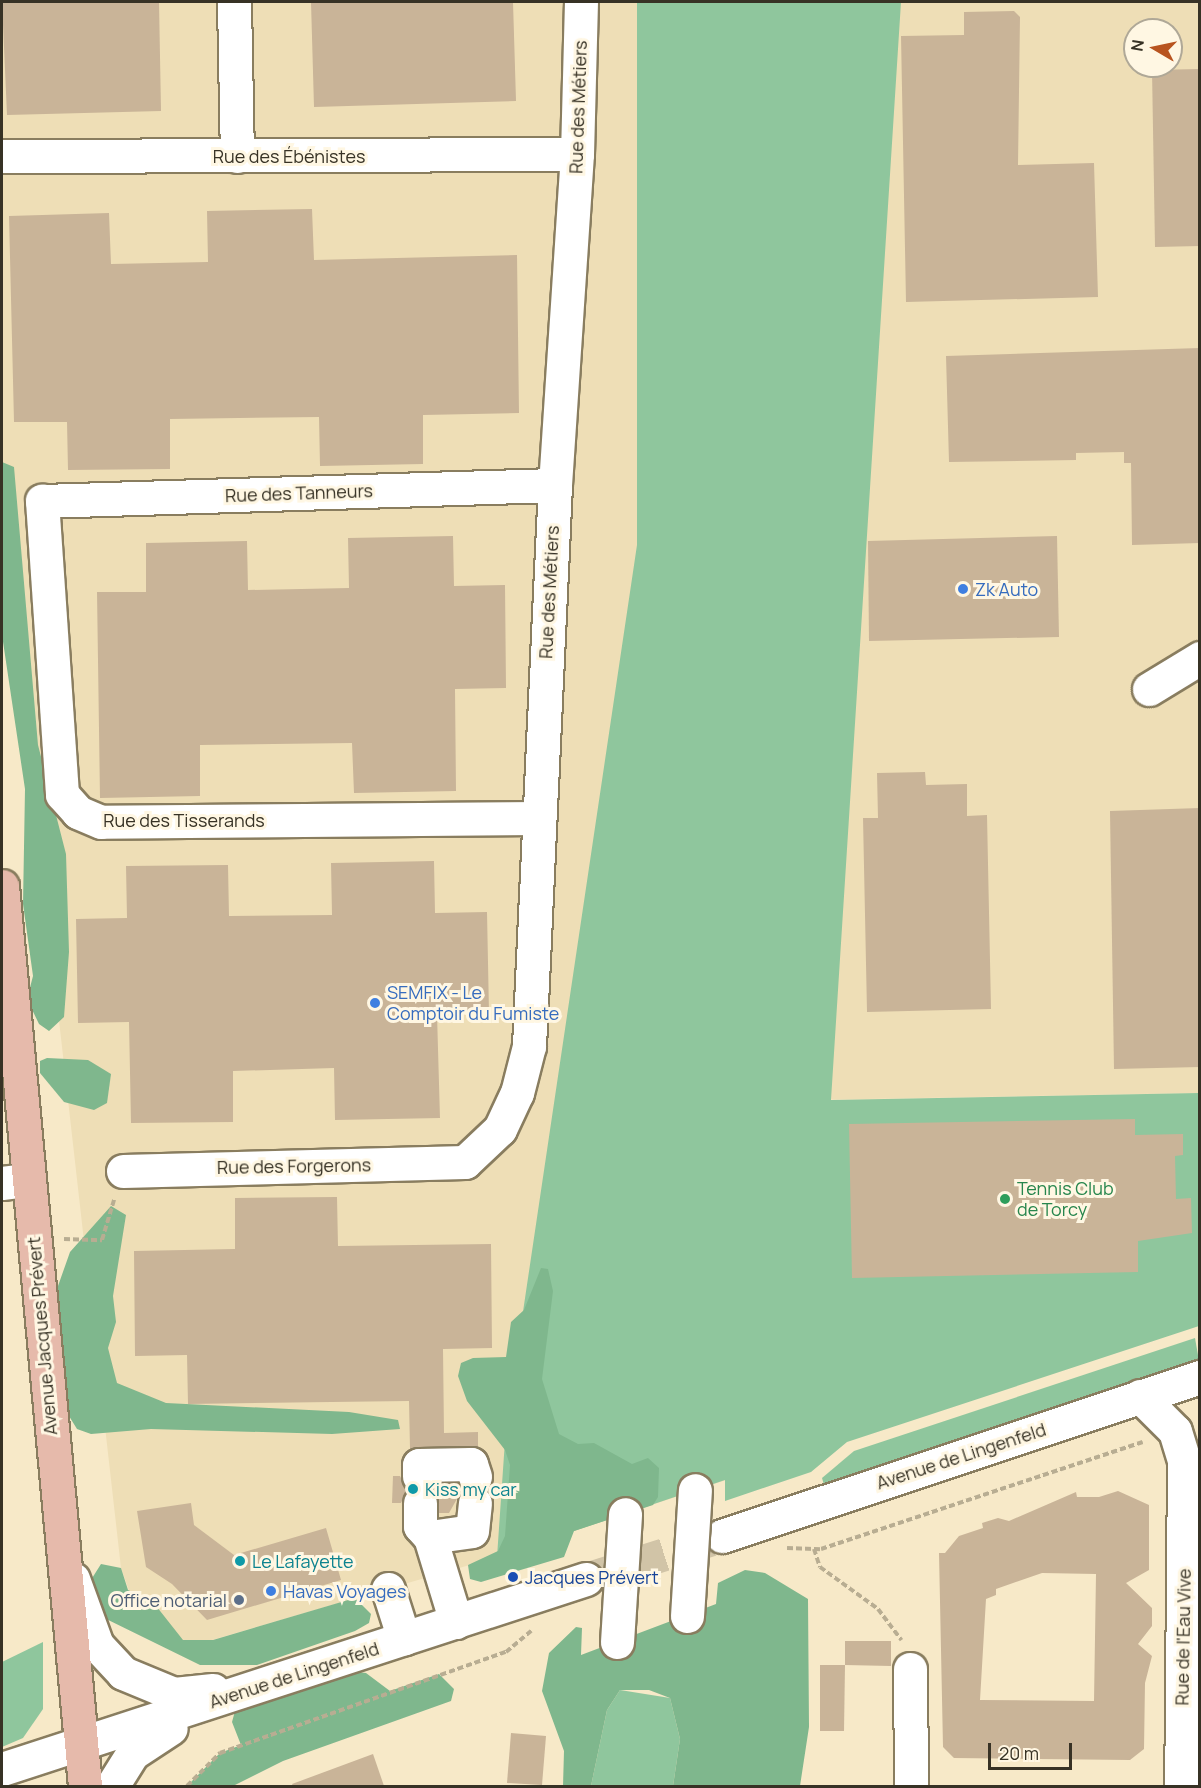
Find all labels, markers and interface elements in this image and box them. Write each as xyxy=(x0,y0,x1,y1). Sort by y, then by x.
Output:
north arrow xyxy=(1123,18,1183,78)
text: N xyxy=(1125,38,1149,53)
street label: Rue des Métiers xyxy=(565,40,591,174)
street label: Rue des Ébénistes xyxy=(213,145,365,167)
street label: Rue des Tanneurs xyxy=(225,480,373,506)
street label: Rue des Métiers xyxy=(535,525,563,659)
place label: Zk Auto xyxy=(975,578,1038,600)
marker: Zk Auto xyxy=(956,582,970,596)
street label: Rue des Tisserands xyxy=(103,809,265,831)
place label: SEMFIX - Le Comptoir du Fumiste xyxy=(387,982,559,1024)
marker: SEMFIX - Le Comptoir du Fumiste xyxy=(368,996,382,1010)
street label: Rue des Forgerons xyxy=(217,1154,371,1178)
place label: Tennis Club de Torcy xyxy=(1017,1178,1114,1220)
marker: Tennis Club de Torcy xyxy=(998,1192,1012,1206)
street label: Avenue Jacques Prévert xyxy=(23,1236,61,1436)
street label: Avenue de Lingenfeld xyxy=(873,1418,1049,1494)
place label: Kiss my car xyxy=(425,1478,517,1500)
marker: Kiss my car xyxy=(406,1482,420,1496)
place label: Le Lafayette xyxy=(252,1550,354,1572)
marker: Le Lafayette xyxy=(233,1554,247,1568)
place label: Jacques Prévert xyxy=(525,1566,659,1588)
street label: Rue de l'Eau Vive xyxy=(1171,1568,1195,1706)
marker: Jacques Prévert xyxy=(506,1570,520,1584)
place label: Havas Voyages xyxy=(283,1580,406,1602)
marker: Havas Voyages xyxy=(264,1584,278,1598)
place label: Office notarial xyxy=(110,1589,227,1611)
marker: Office notarial xyxy=(232,1593,246,1607)
street label: Avenue de Lingenfeld xyxy=(206,1637,382,1713)
scale bar xyxy=(991,1731,1075,1769)
text: 20 m xyxy=(999,1741,1039,1765)

